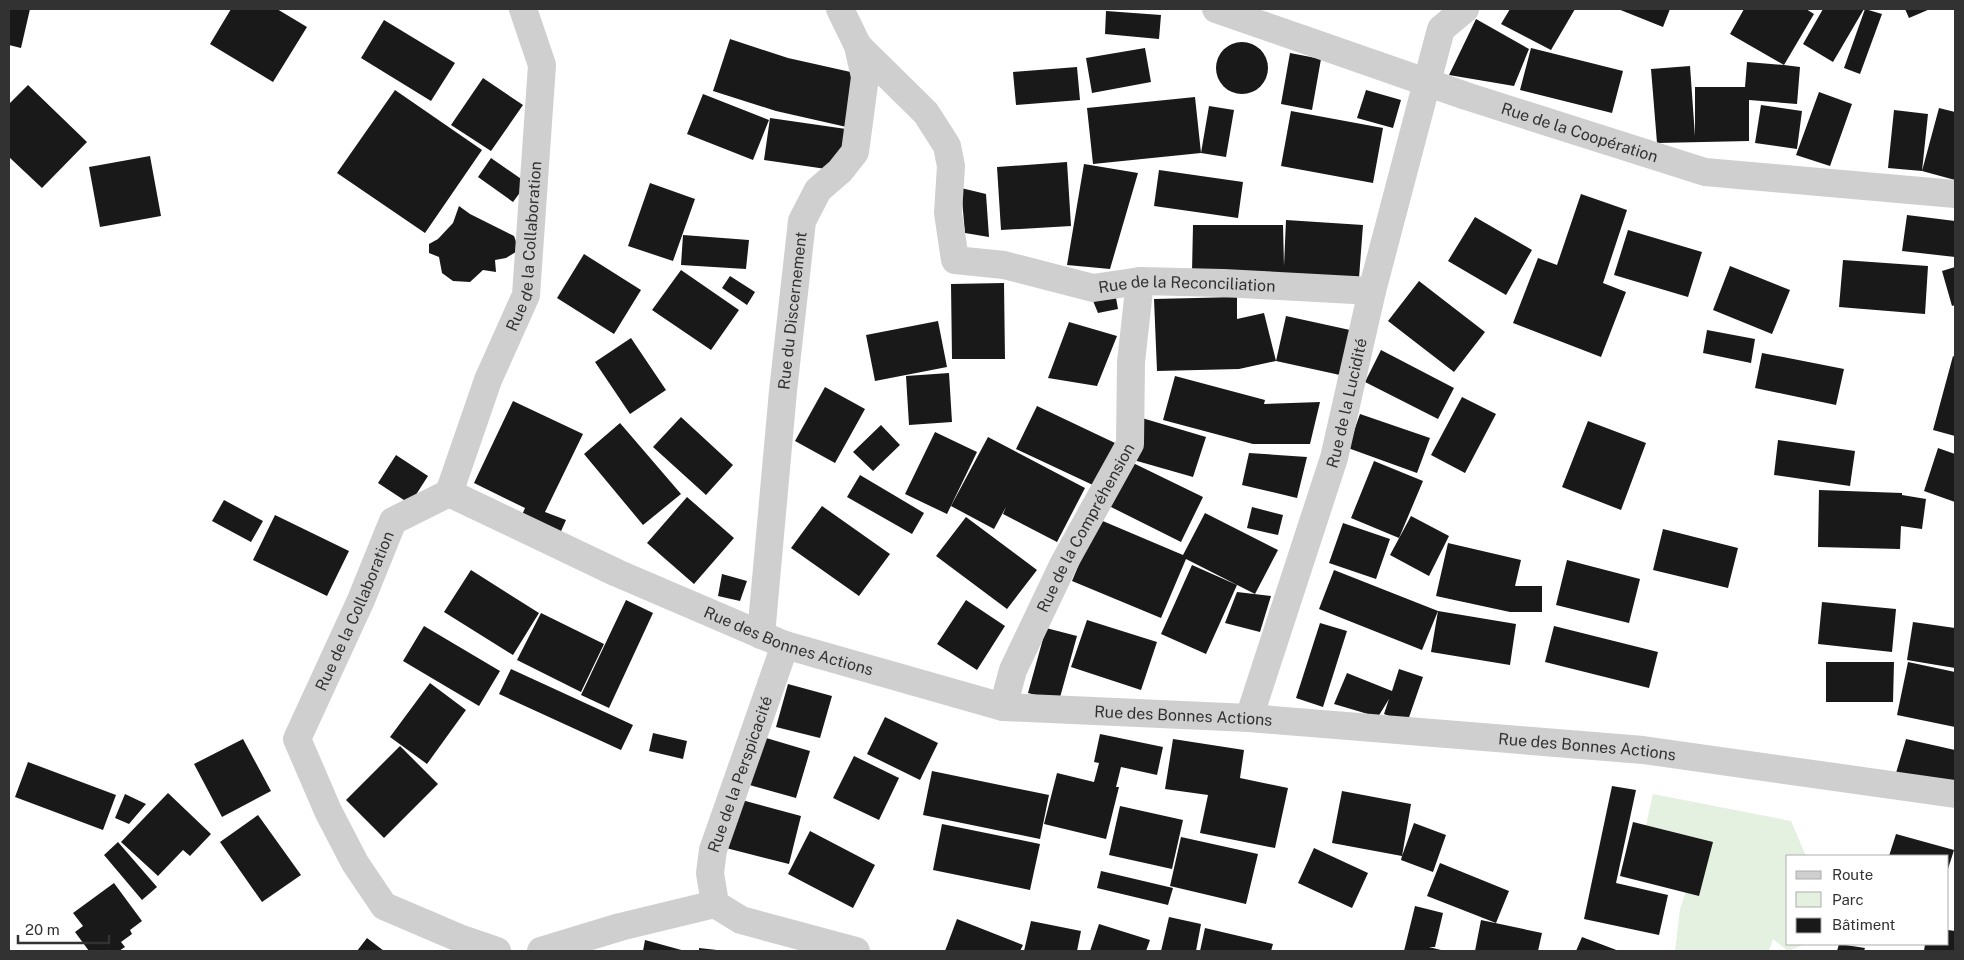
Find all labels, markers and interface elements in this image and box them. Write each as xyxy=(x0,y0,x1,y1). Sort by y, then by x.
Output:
street label: Rue de la Coopération xyxy=(1499,99,1660,166)
street label: Rue de la Collaboration xyxy=(502,161,545,334)
street label: Rue du Discernement xyxy=(774,231,811,391)
street label: Rue de la Reconciliation xyxy=(1097,272,1276,297)
street label: Rue de la Lucidité xyxy=(1322,336,1371,470)
street label: Rue de la Compréhension xyxy=(1033,440,1139,616)
street label: Rue de la Collaboration xyxy=(311,528,398,694)
street label: Rue des Bonnes Actions xyxy=(701,602,875,680)
street label: Rue de la Perspicacité xyxy=(704,693,776,855)
street label: Rue des Bonnes Actions xyxy=(1094,702,1273,730)
street label: Rue des Bonnes Actions xyxy=(1497,729,1677,765)
legend xyxy=(1786,855,1949,945)
text: Route xyxy=(1832,866,1873,883)
text: Parc xyxy=(1832,891,1864,908)
scale bar xyxy=(18,912,109,944)
text: Bâtiment xyxy=(1832,916,1895,933)
text: 20 m xyxy=(25,921,60,938)

